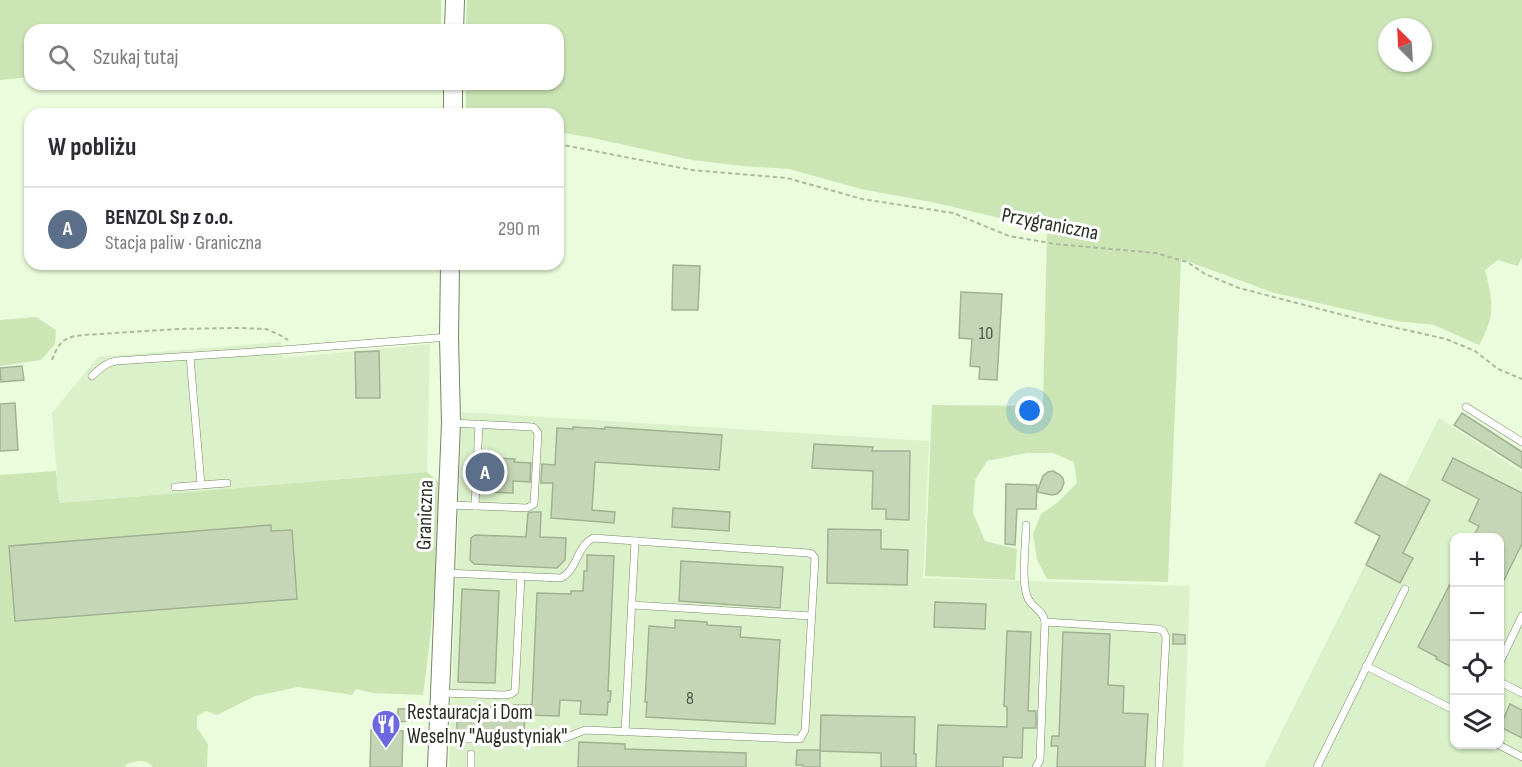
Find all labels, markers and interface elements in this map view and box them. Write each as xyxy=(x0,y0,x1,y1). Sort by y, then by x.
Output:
north arrow xyxy=(1378,18,1432,72)
search box xyxy=(24,24,564,90)
icon: search xyxy=(45,41,78,74)
text: Szukaj tutaj xyxy=(93,44,179,71)
text: W pobliżu xyxy=(48,132,136,163)
street label: Przygraniczna xyxy=(999,202,1101,246)
text: BENZOL Sp z o.o. xyxy=(105,204,233,231)
text: A xyxy=(63,217,72,241)
text: 290 m xyxy=(498,217,540,241)
text: Stacja paliw · Graniczna xyxy=(105,231,262,255)
house number: 10 xyxy=(979,323,993,344)
your location xyxy=(1015,396,1044,425)
pin: A xyxy=(466,450,504,494)
street label: Graniczna xyxy=(411,480,439,550)
map controls xyxy=(1450,533,1504,749)
button: + xyxy=(1450,533,1504,587)
button: − xyxy=(1450,587,1504,641)
button: locate xyxy=(1450,641,1504,695)
house number: 8 xyxy=(686,688,694,709)
button: layers xyxy=(1450,695,1504,749)
place label: Restauracja i Dom Weselny "Augustyniak" xyxy=(407,700,567,749)
restaurant icon: Restauracja i Dom Weselny "Augustyniak" xyxy=(370,708,402,750)

